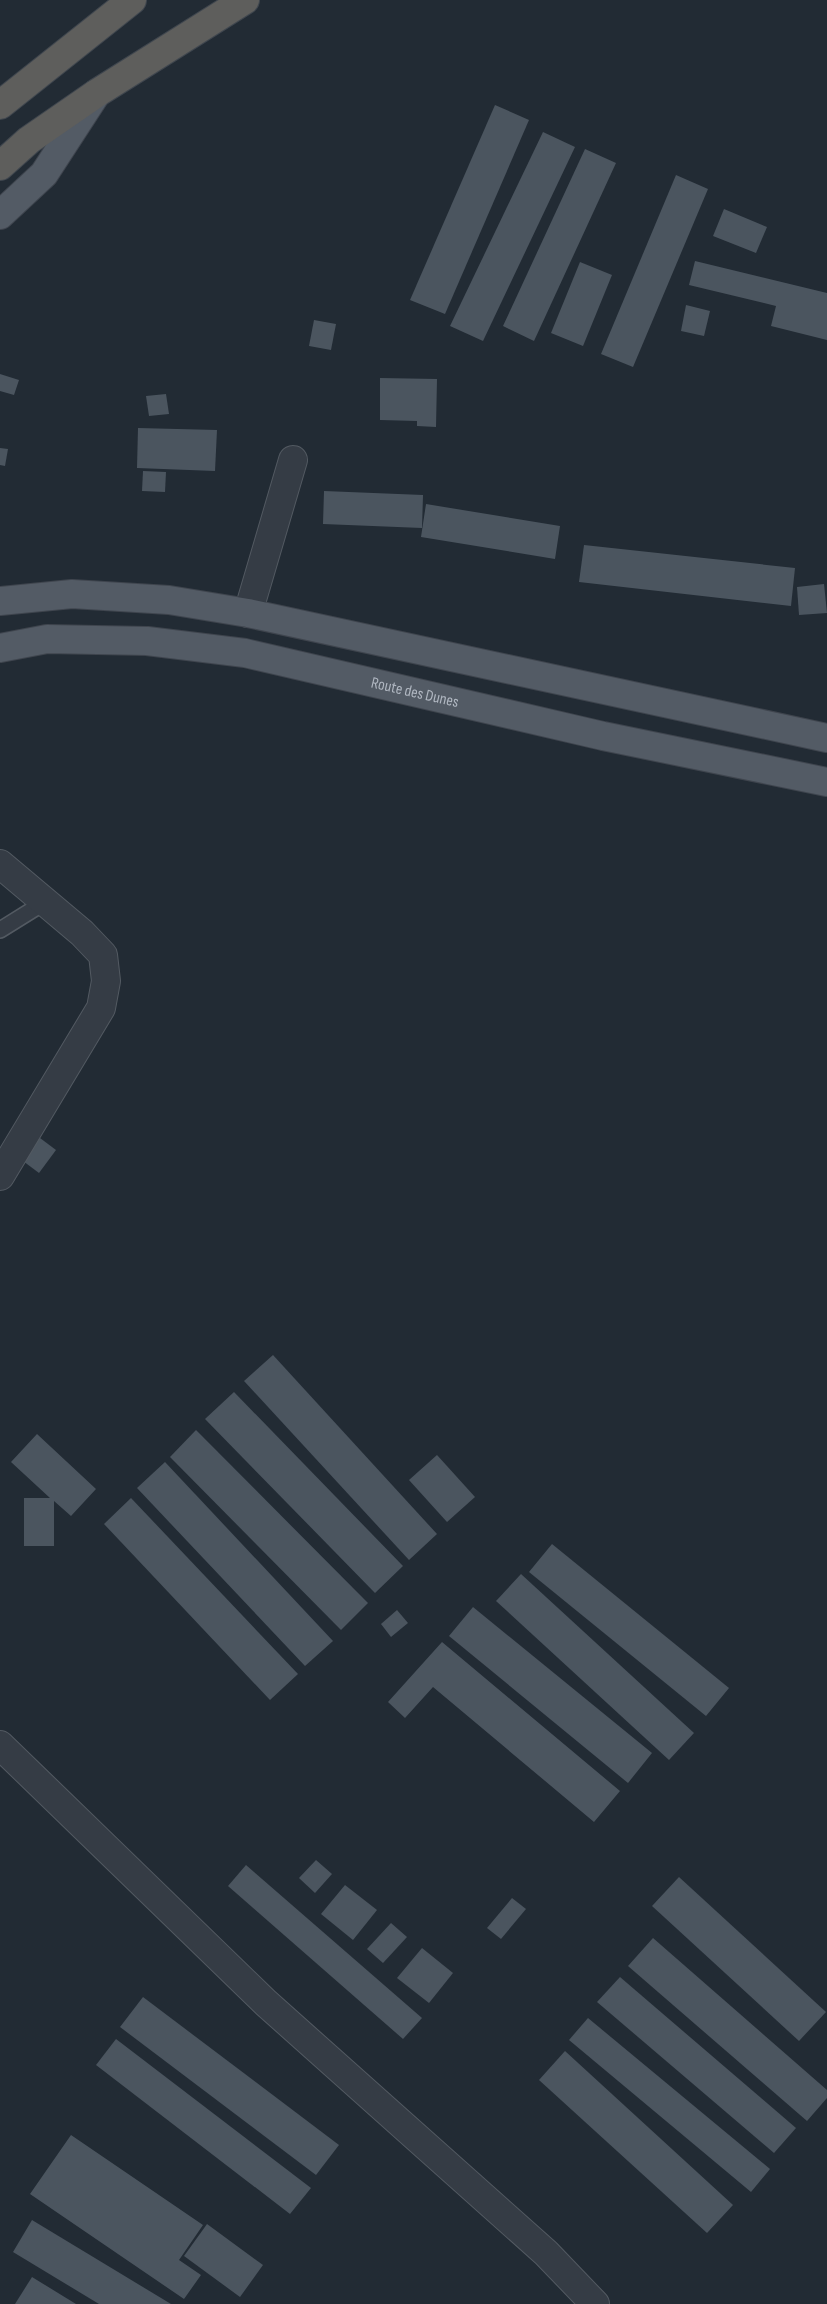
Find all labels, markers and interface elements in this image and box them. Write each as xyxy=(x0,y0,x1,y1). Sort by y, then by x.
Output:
street label: Route des Dunes xyxy=(369,673,461,712)

